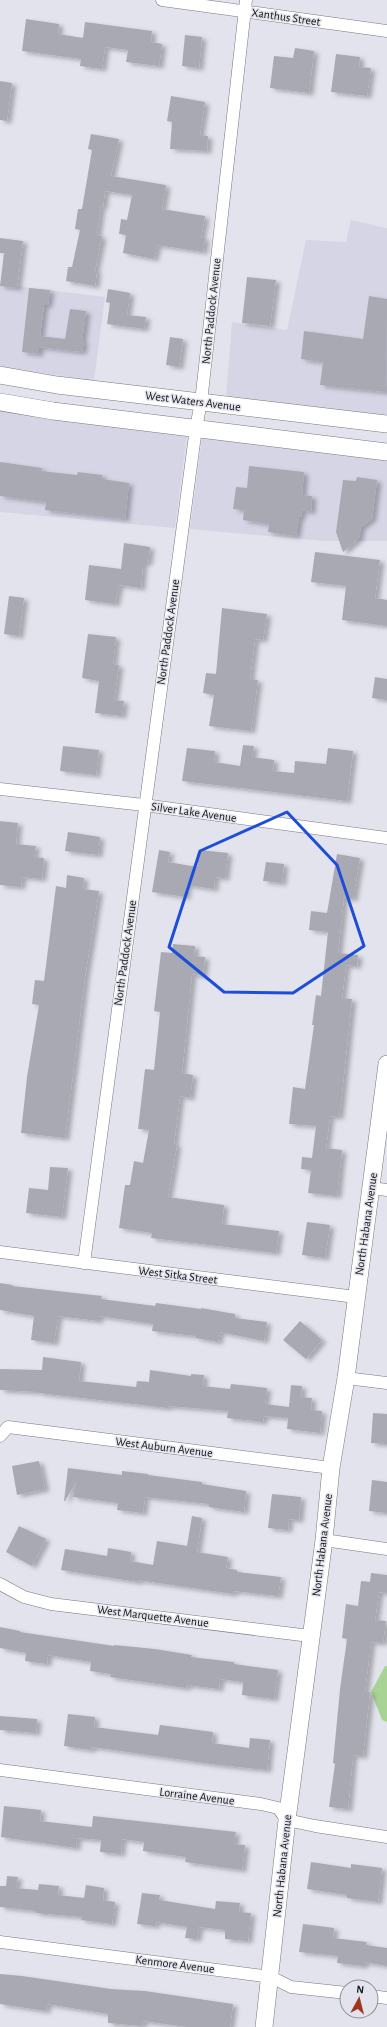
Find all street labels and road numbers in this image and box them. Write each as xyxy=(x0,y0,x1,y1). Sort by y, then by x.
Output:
street label: Xanthus Street xyxy=(251,6,321,28)
street label: North Paddock Avenue xyxy=(199,257,223,365)
street label: West Waters Avenue xyxy=(145,389,241,413)
street label: North Paddock Avenue xyxy=(155,578,181,686)
street label: Silver Lake Avenue xyxy=(151,800,237,824)
street label: North Paddock Avenue xyxy=(112,899,138,1007)
street label: North Habana Avenue xyxy=(353,1172,379,1276)
street label: West Sitka Street xyxy=(138,1264,218,1286)
street label: West Auburn Avenue xyxy=(115,1435,213,1459)
street label: North Habana Avenue xyxy=(310,1493,334,1597)
street label: West Marquette Avenue xyxy=(97,1603,209,1629)
street label: Lorraine Avenue xyxy=(159,1785,235,1807)
street label: North Habana Avenue xyxy=(271,1814,293,1918)
street label: Kenmore Avenue xyxy=(135,1953,215,1975)

